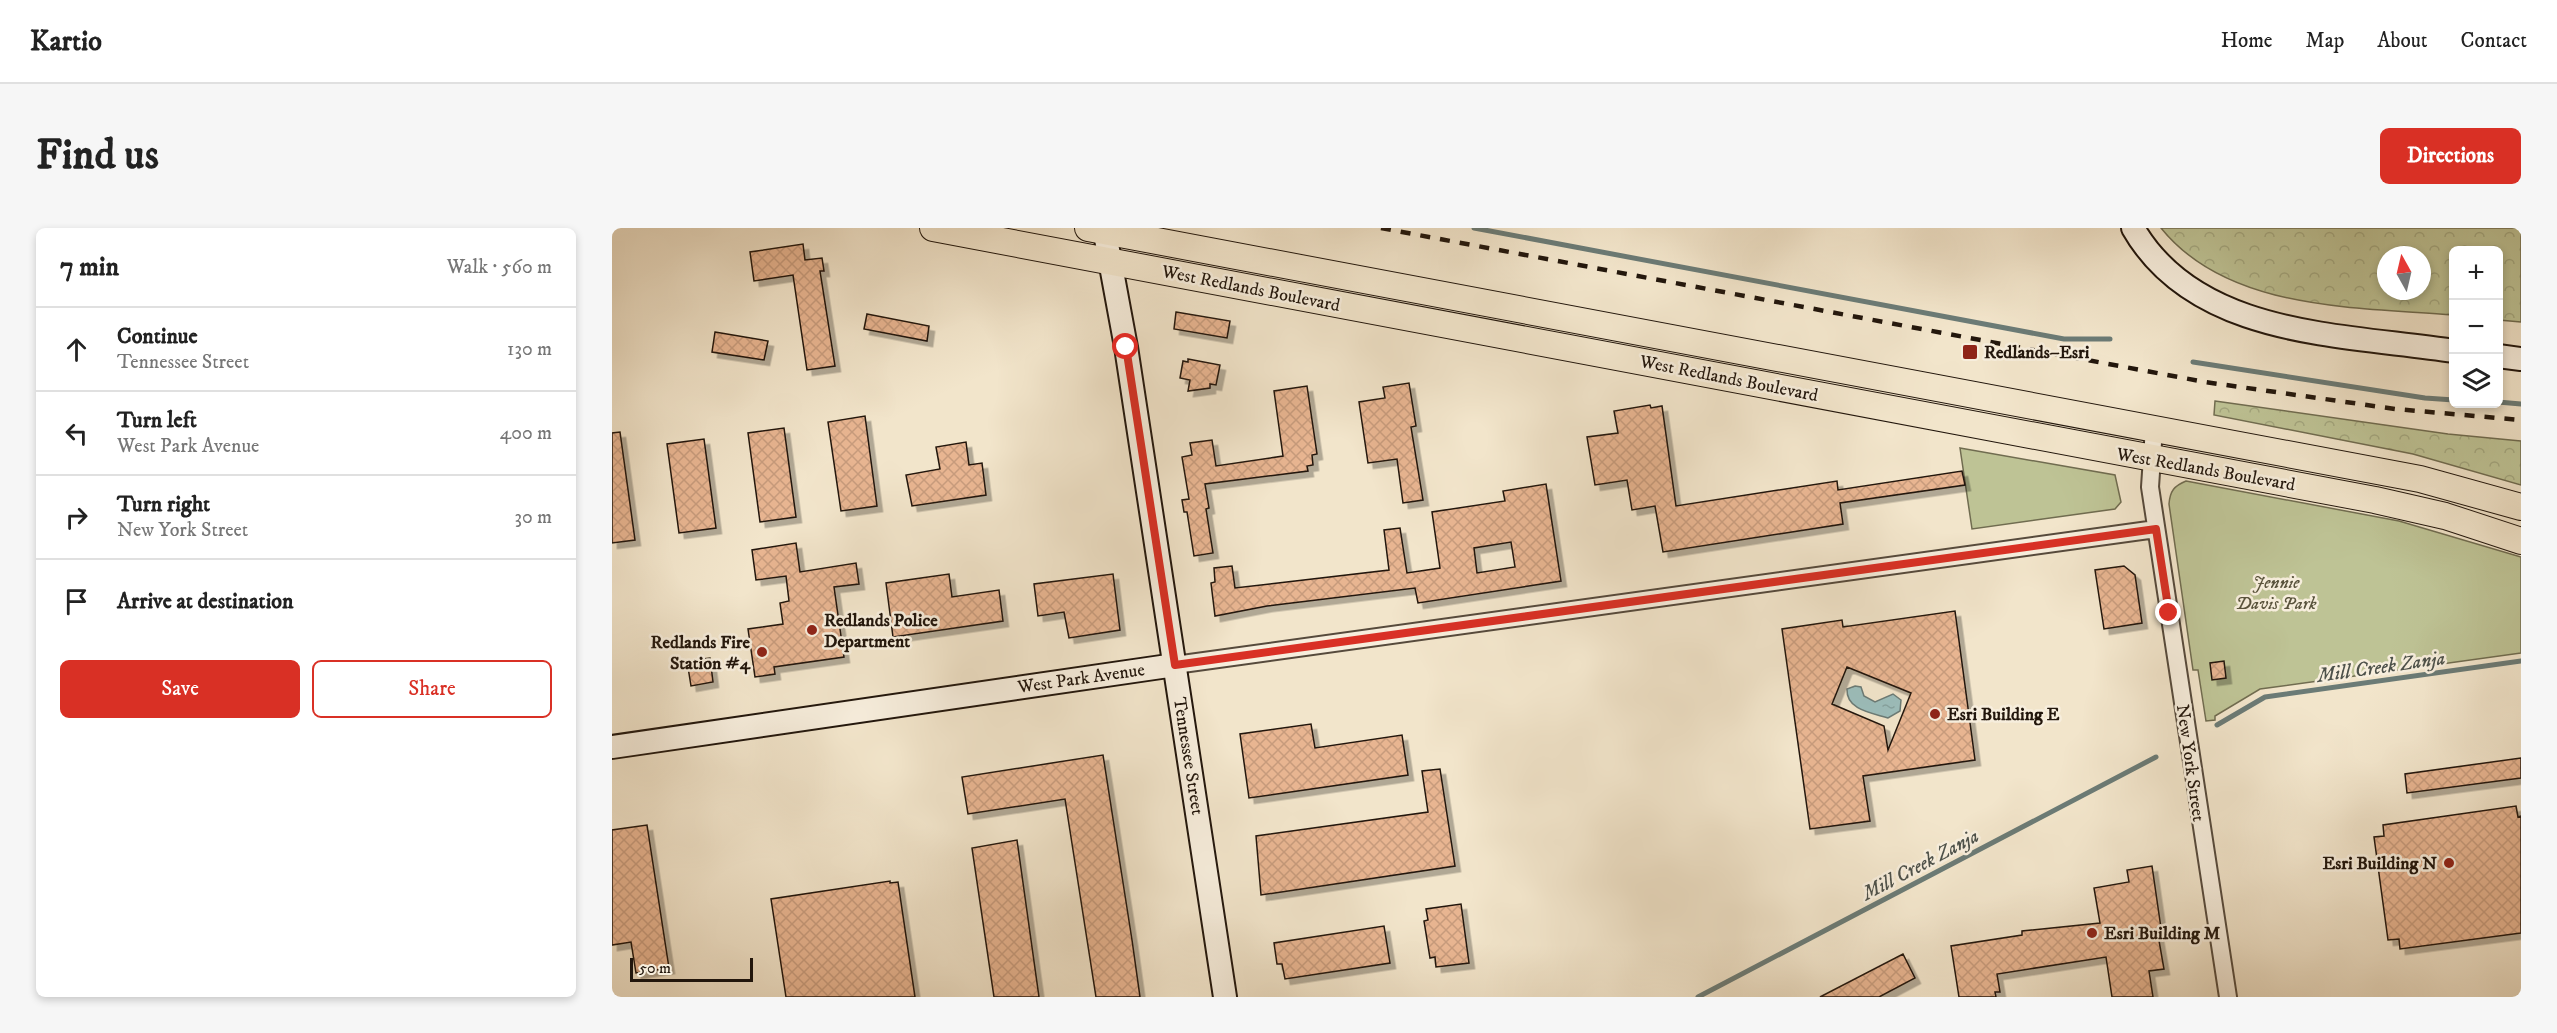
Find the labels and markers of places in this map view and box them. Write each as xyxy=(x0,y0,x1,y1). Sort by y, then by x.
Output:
place label: Redlands–Esri xyxy=(1984,342,2090,364)
marker: Redlands–Esri xyxy=(1961,343,1979,361)
place label: Redlands Police Department xyxy=(824,610,938,653)
marker: Redlands Police Department xyxy=(805,623,819,637)
place label: Redlands Fire Station #4 xyxy=(651,632,751,675)
marker: Redlands Fire Station #4 xyxy=(755,645,769,659)
place label: Esri Building E xyxy=(1947,704,2060,726)
marker: Esri Building E xyxy=(1928,707,1942,721)
place label: Esri Building N xyxy=(2322,853,2437,875)
marker: Esri Building N xyxy=(2442,856,2456,870)
place label: Esri Building M xyxy=(2104,923,2221,945)
marker: Esri Building M xyxy=(2085,926,2099,940)

